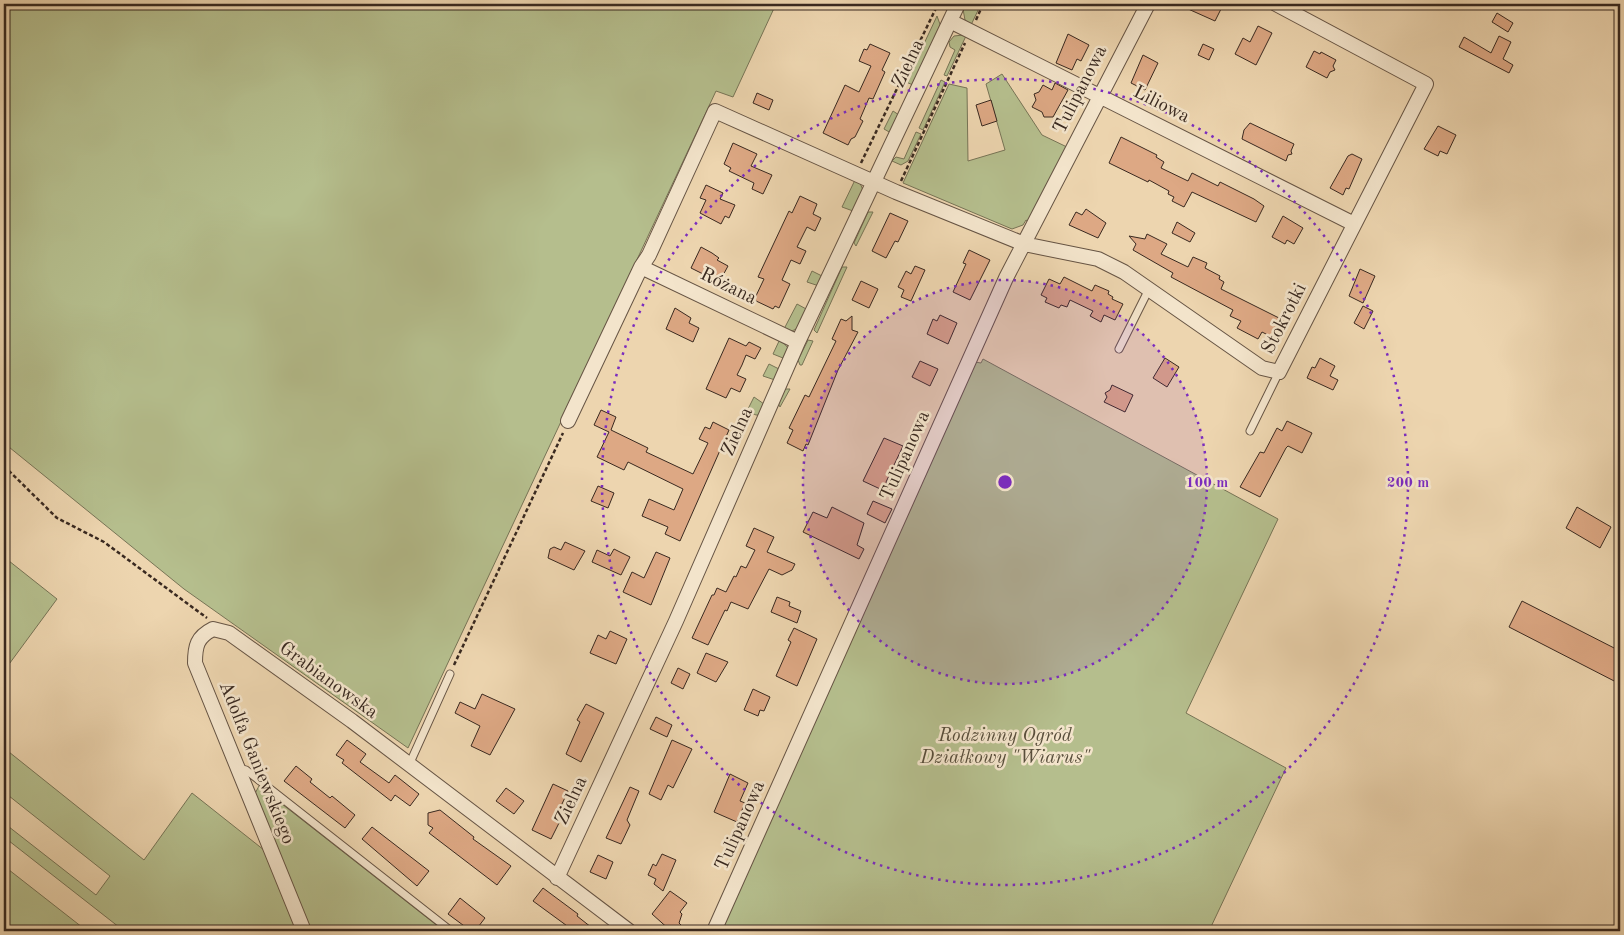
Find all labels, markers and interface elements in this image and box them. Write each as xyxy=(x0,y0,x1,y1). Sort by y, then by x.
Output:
street label: Zielna xyxy=(890,36,929,91)
street label: Tulipanowa xyxy=(1051,42,1112,137)
street label: Liliowa xyxy=(1130,83,1193,128)
street label: Różana xyxy=(697,265,760,309)
street label: Stokrotki xyxy=(1259,281,1311,357)
street label: Zielna xyxy=(719,404,757,459)
street label: Tulipanowa xyxy=(878,408,934,504)
centre of rings xyxy=(996,473,1014,491)
text: 100 m xyxy=(1186,476,1228,491)
text: 200 m xyxy=(1387,476,1429,491)
street label: Grabianowska xyxy=(275,639,381,723)
street label: Adolfa Ganiewskiego xyxy=(215,679,297,847)
park label: Rodzinny Ogród Działkowy "Wiarus" xyxy=(919,727,1090,768)
street label: Zielna xyxy=(553,773,592,828)
street label: Tulipanowa xyxy=(713,778,769,874)

